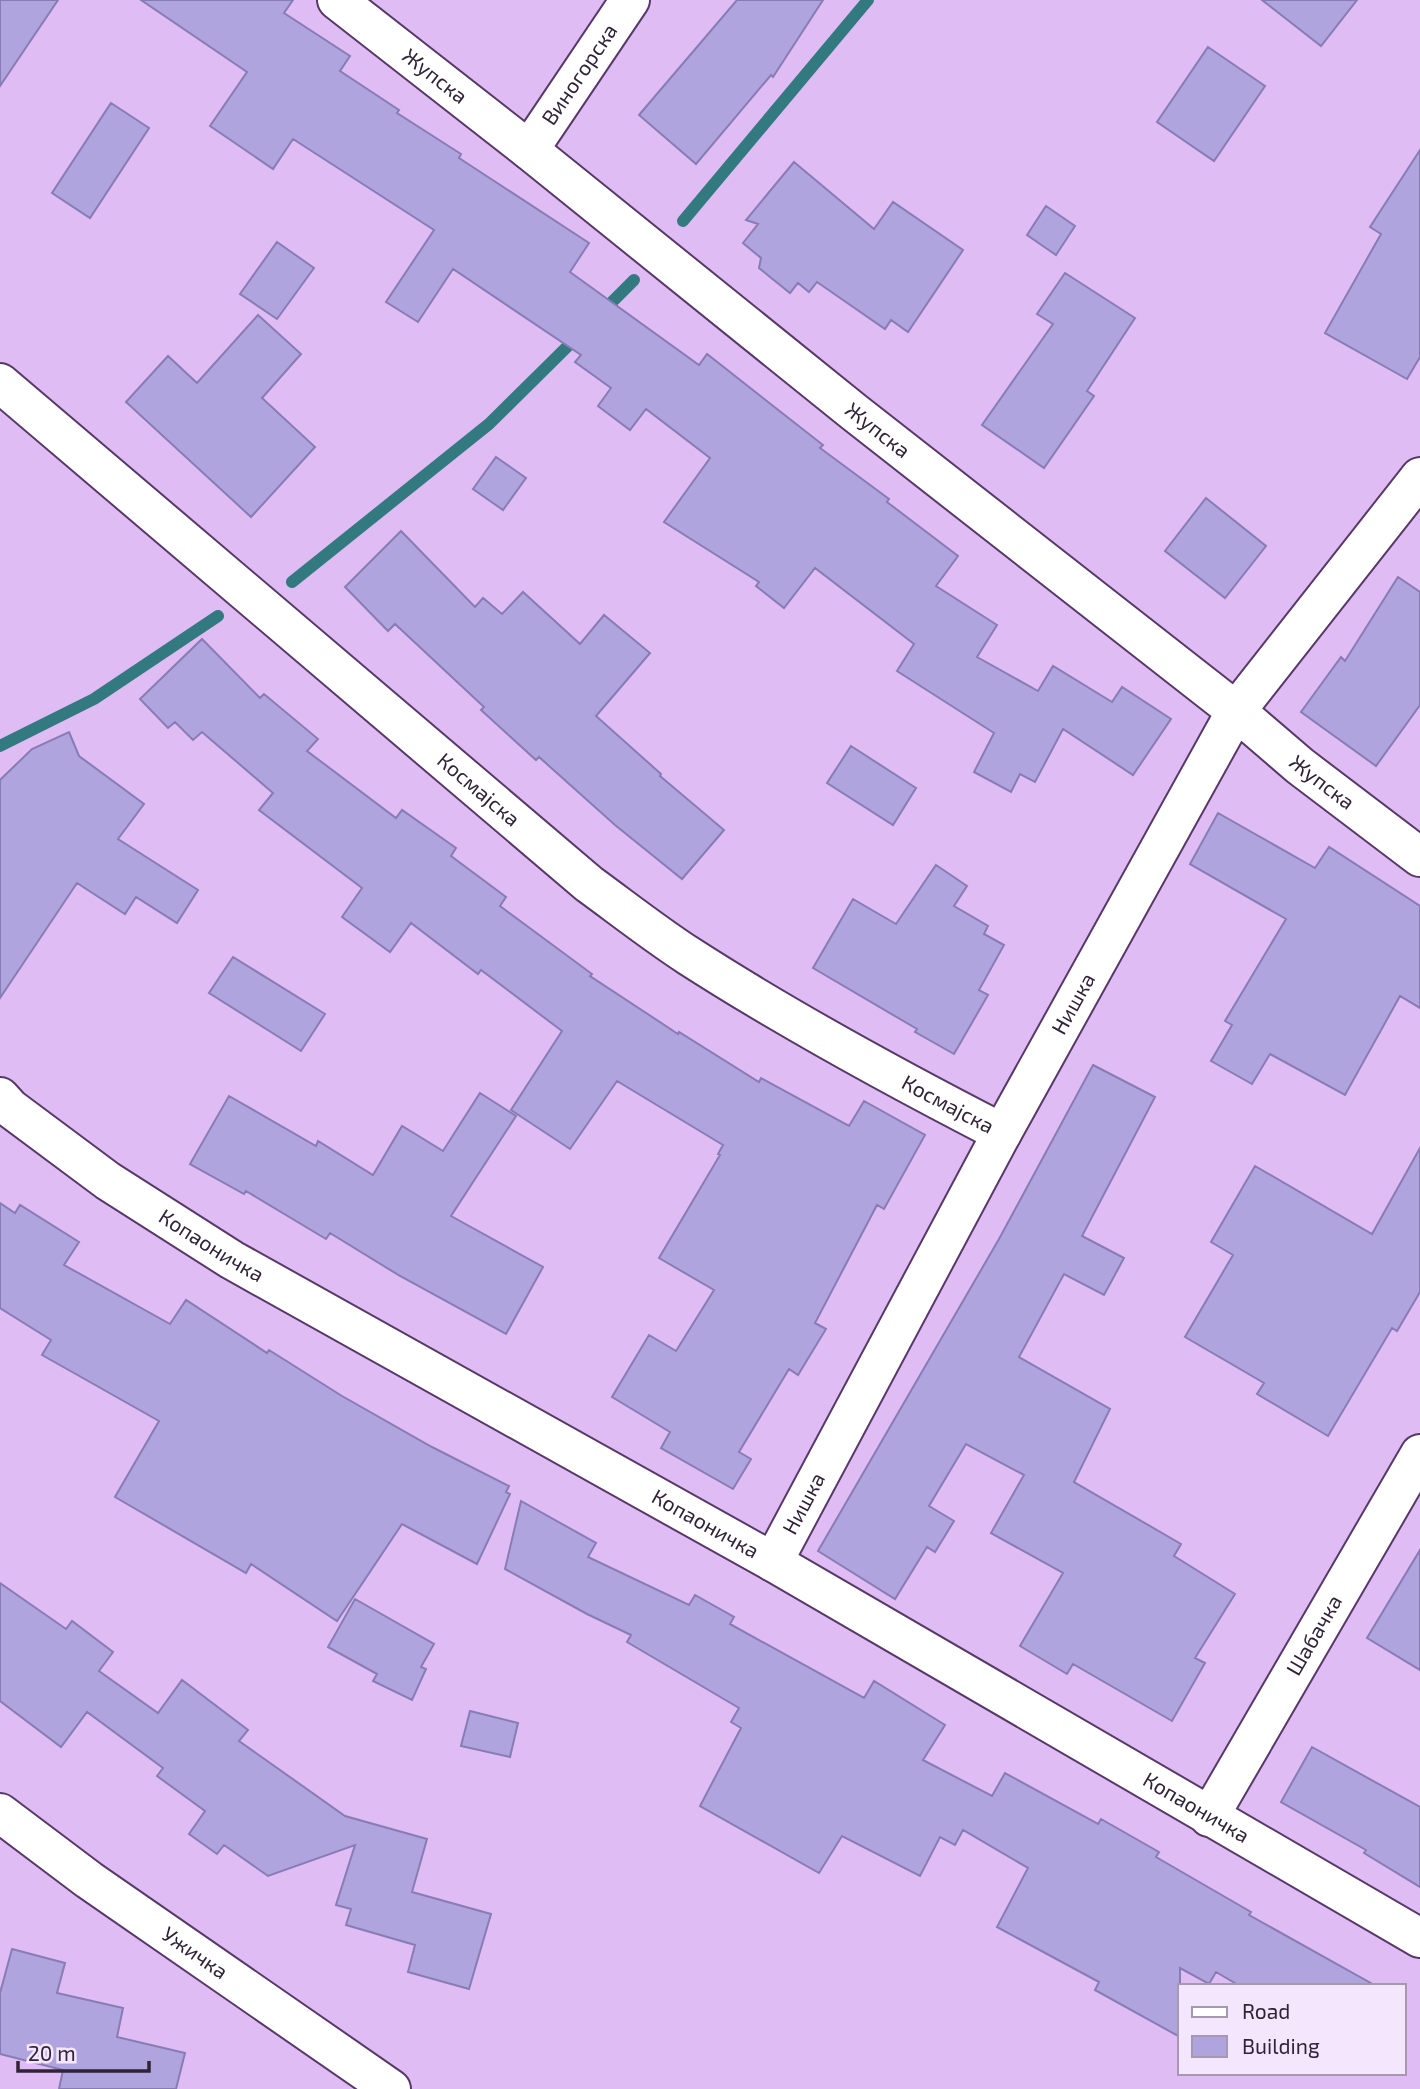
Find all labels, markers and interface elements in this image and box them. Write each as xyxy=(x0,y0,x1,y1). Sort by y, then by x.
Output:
street label: Виногорска xyxy=(536,18,622,129)
street label: Жупска xyxy=(398,42,473,108)
street label: Жупска xyxy=(841,396,916,462)
street label: Космајска xyxy=(433,747,526,831)
street label: Жупска xyxy=(1285,749,1360,814)
street label: Нишка xyxy=(1045,968,1099,1038)
street label: Космајска xyxy=(898,1069,999,1138)
street label: Копаоничка xyxy=(155,1203,269,1286)
street label: Нишка xyxy=(776,1468,829,1538)
street label: Копаоничка xyxy=(648,1483,764,1563)
street label: Шабачка xyxy=(1280,1590,1346,1679)
street label: Копаоничка xyxy=(1139,1766,1254,1847)
street label: Ужичка xyxy=(158,1920,233,1983)
legend xyxy=(1178,1984,1406,2075)
text: Road xyxy=(1242,1998,1290,2023)
scale bar xyxy=(18,2030,149,2074)
text: Building xyxy=(1242,2033,1320,2058)
text: 20 m xyxy=(28,2040,76,2065)

